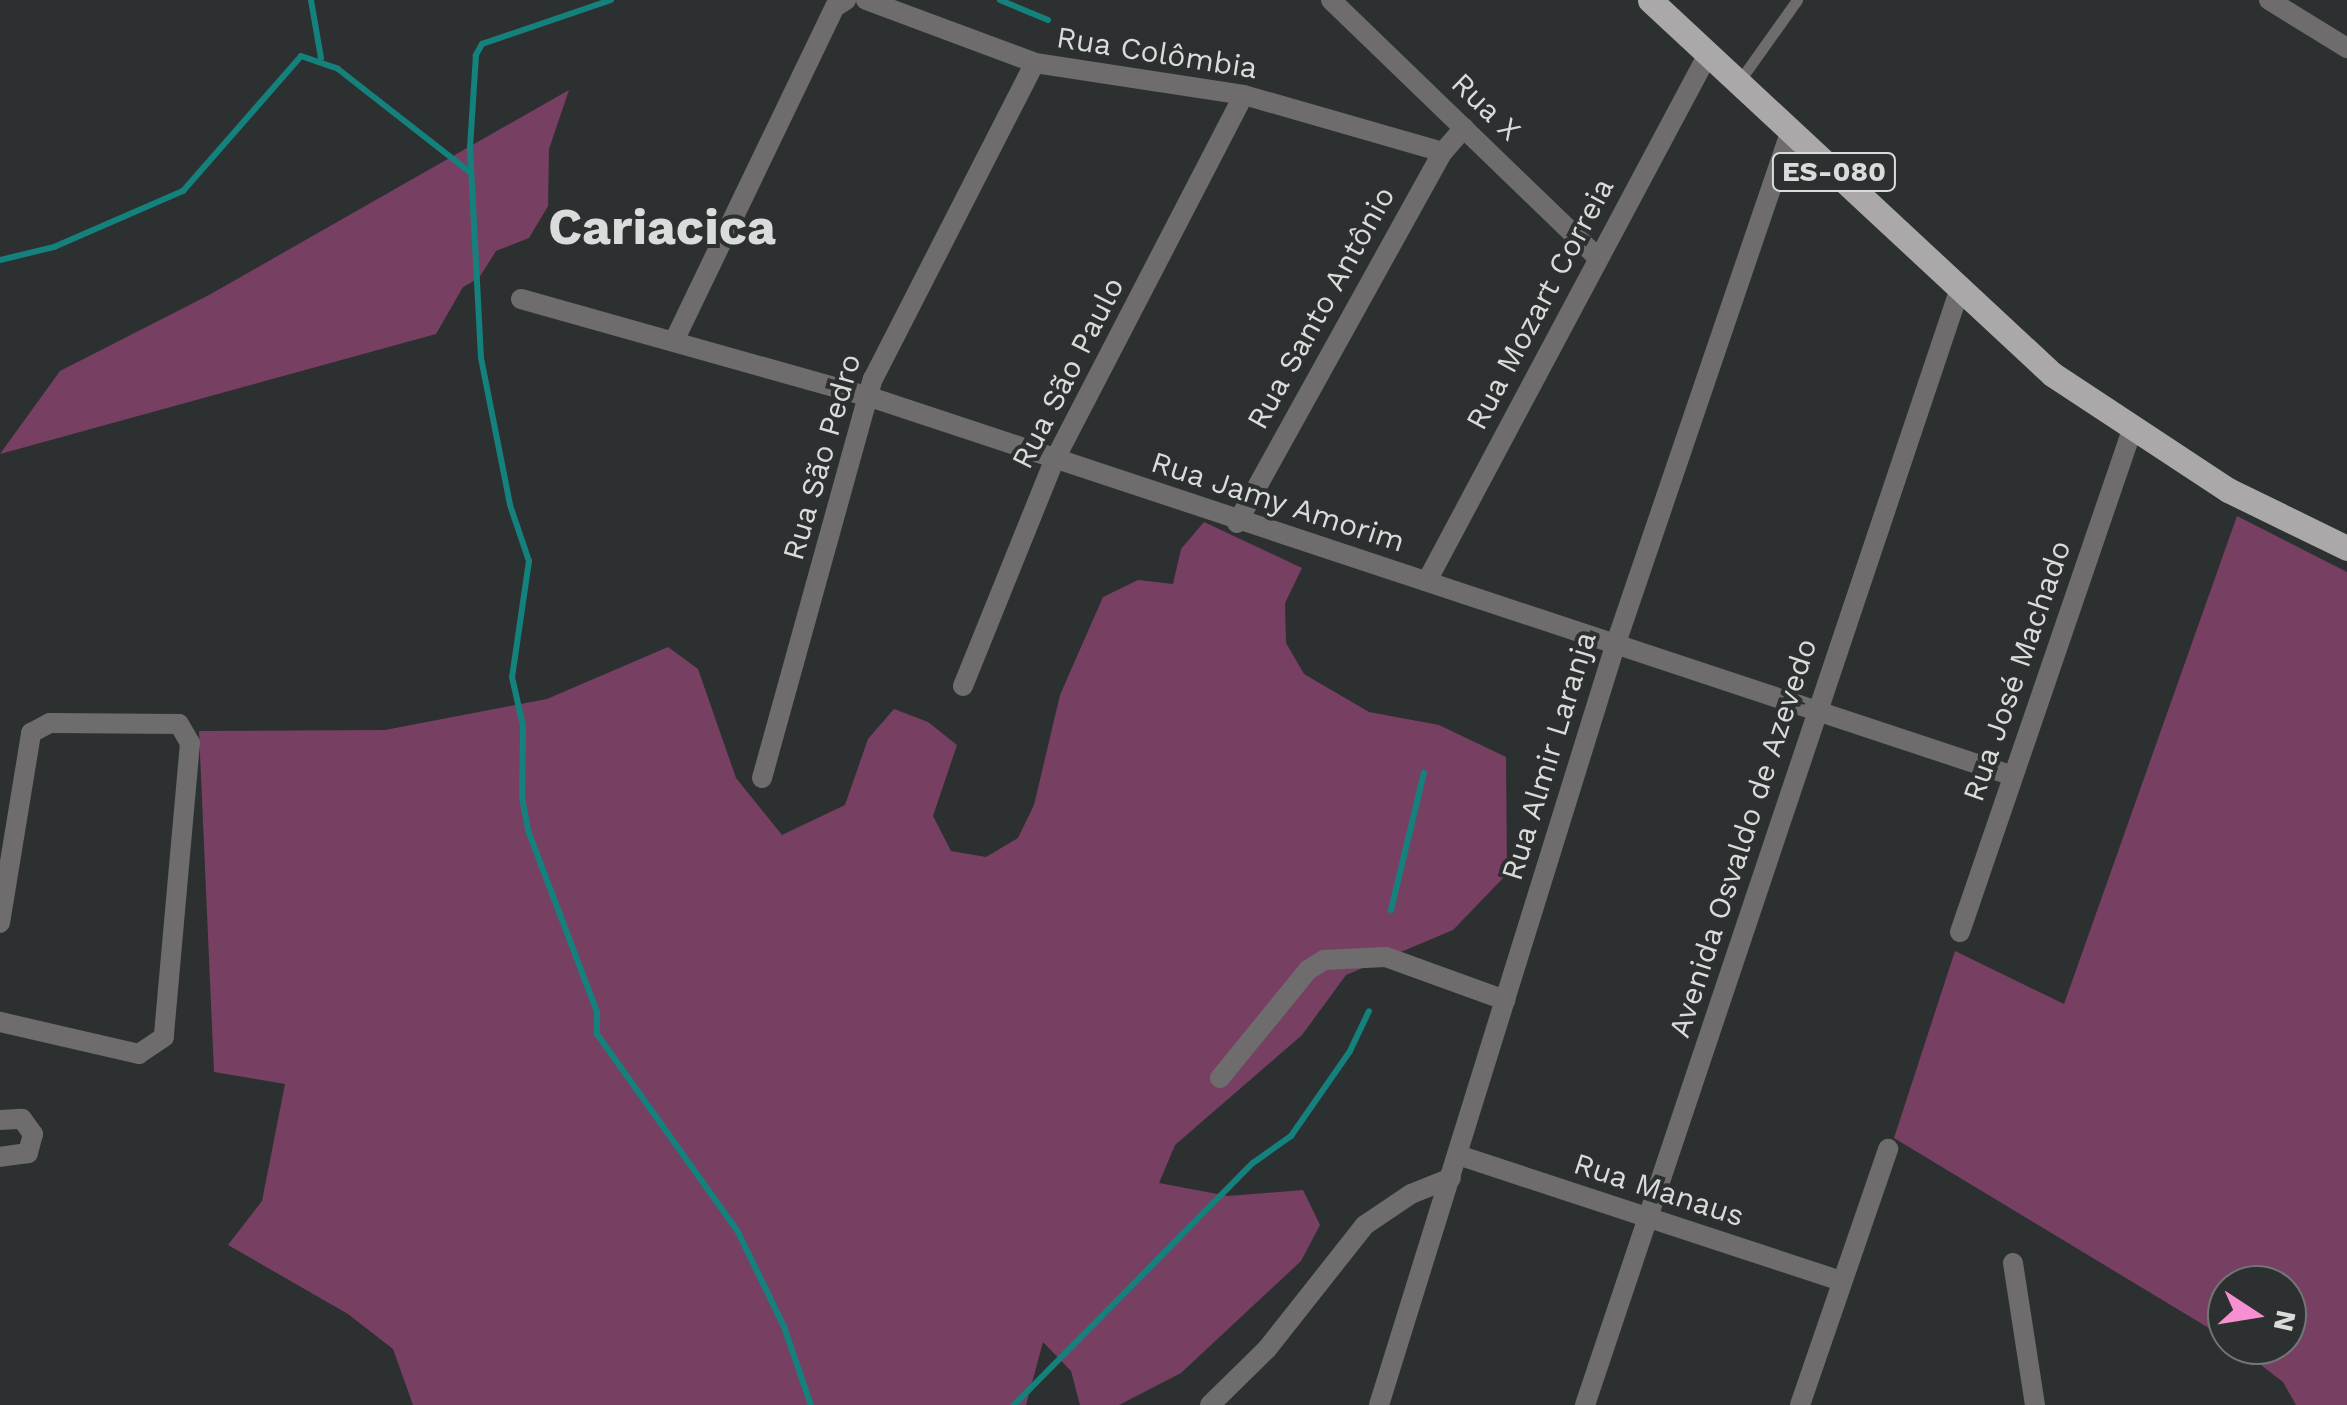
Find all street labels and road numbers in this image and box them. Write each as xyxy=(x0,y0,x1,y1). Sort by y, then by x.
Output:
street label: Rua Colômbia xyxy=(1054,19,1260,87)
street label: Rua X xyxy=(1444,65,1528,149)
road number: ES-080 xyxy=(1772,149,1896,195)
street label: Rua Mozart Correia xyxy=(1458,172,1622,436)
street label: Rua Santo Antônio xyxy=(1239,180,1403,436)
street label: Rua São Paulo xyxy=(1004,271,1132,475)
street label: Rua São Pedro xyxy=(775,349,869,565)
street label: Rua Jamy Amorim xyxy=(1145,443,1411,561)
street label: Rua José Machado xyxy=(1955,535,2079,807)
street label: Rua Almir Laranja xyxy=(1494,626,1604,886)
street label: Avenida Osvaldo de Azevedo xyxy=(1661,633,1825,1043)
street label: Rua Manaus xyxy=(1569,1145,1749,1235)

